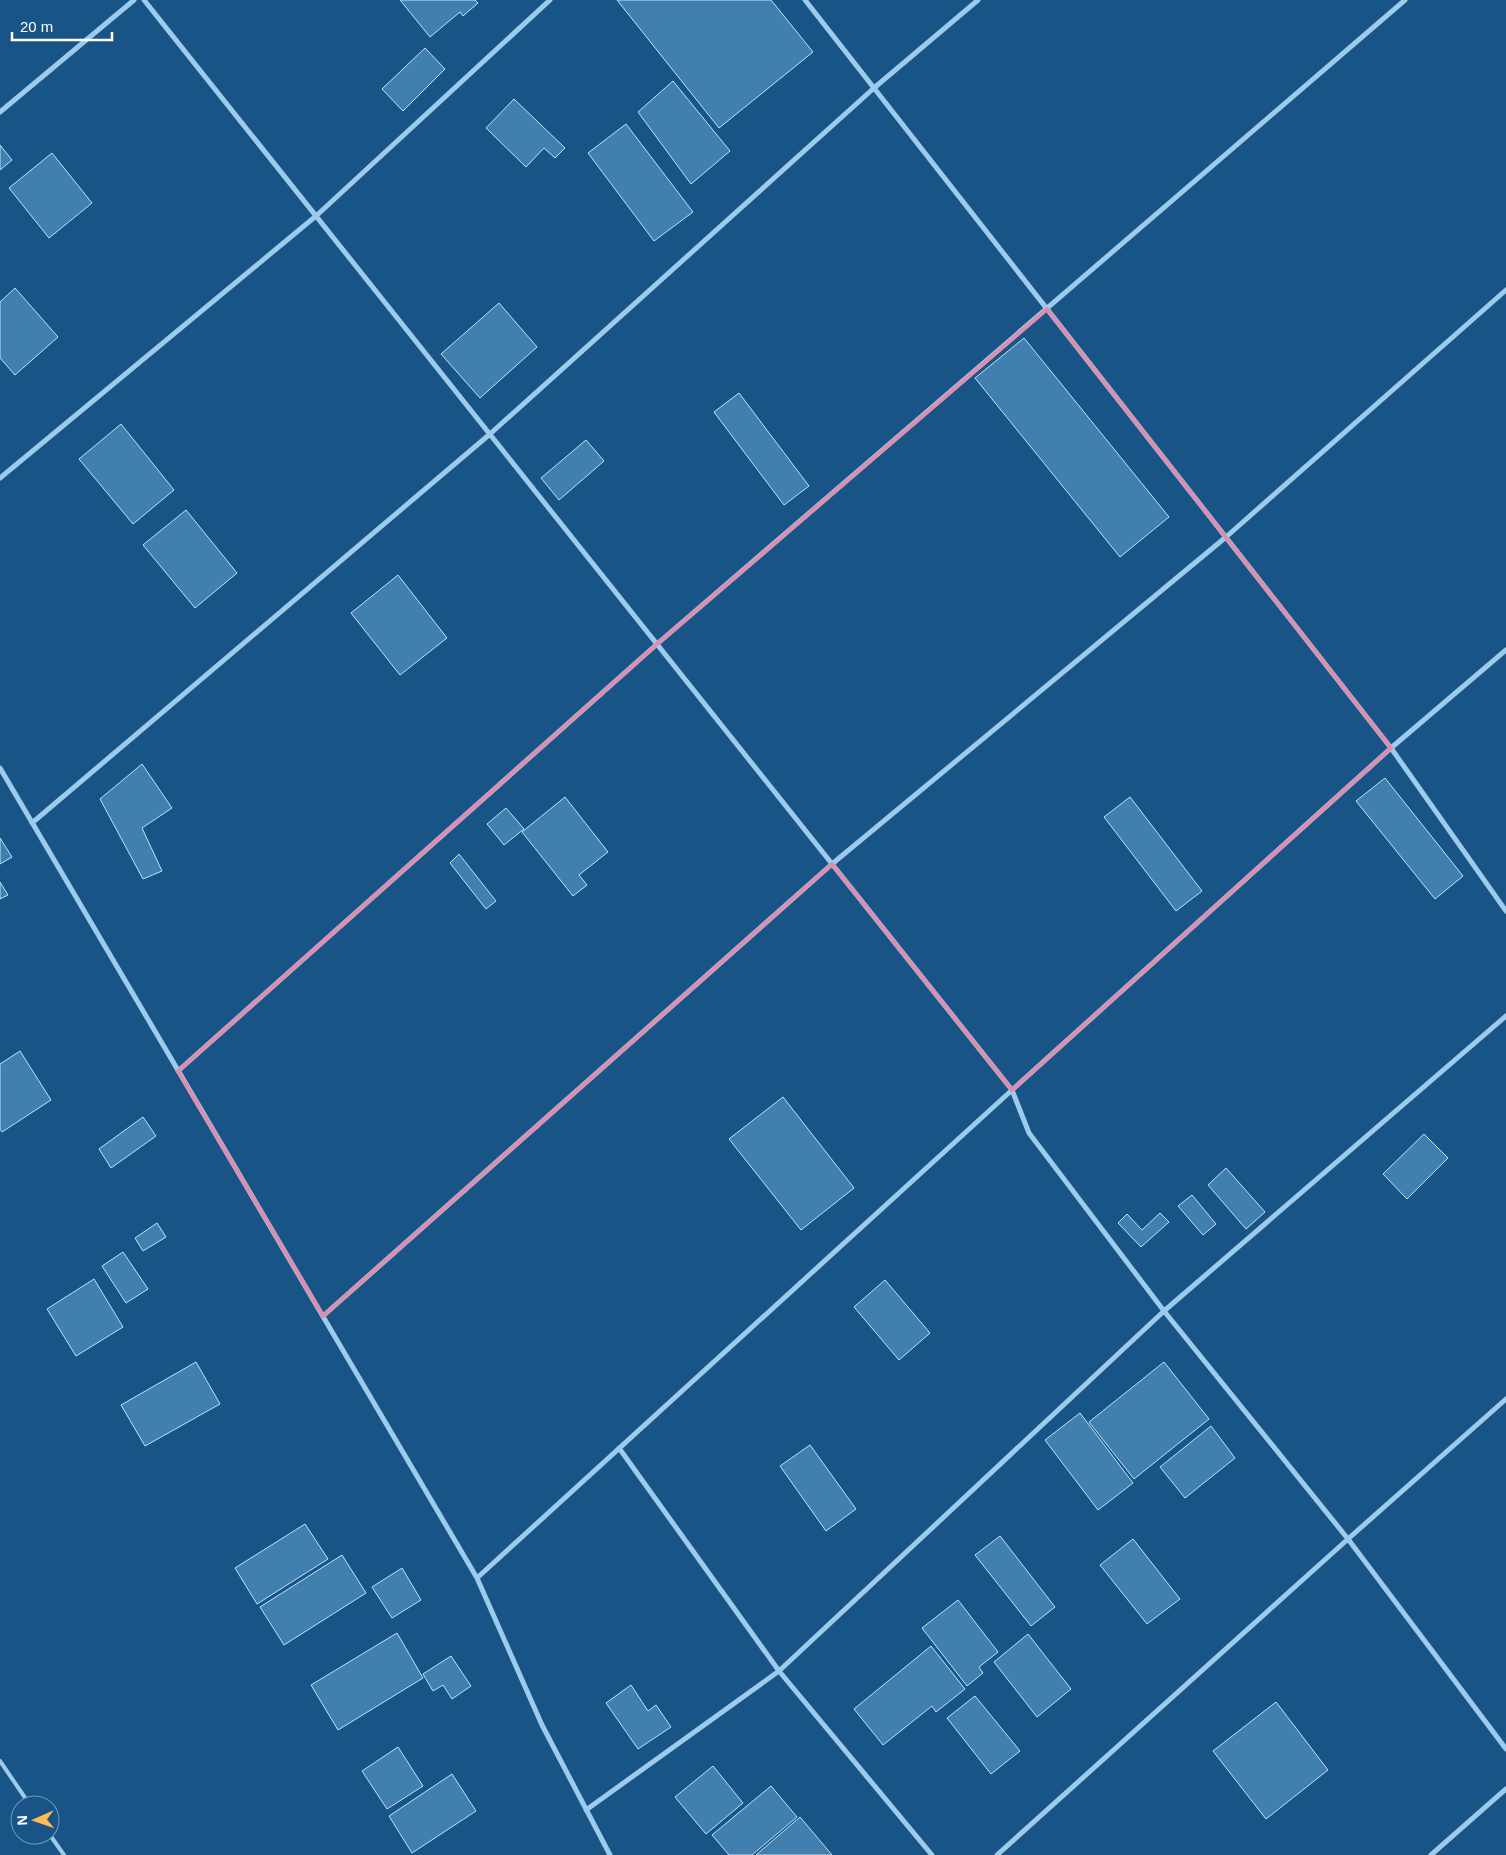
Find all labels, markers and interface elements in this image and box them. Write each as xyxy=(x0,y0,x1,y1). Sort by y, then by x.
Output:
scale bar xyxy=(12,10,112,42)
text: 20 m xyxy=(20,18,53,35)
north arrow xyxy=(10,1795,60,1845)
text: N xyxy=(14,1815,30,1826)

